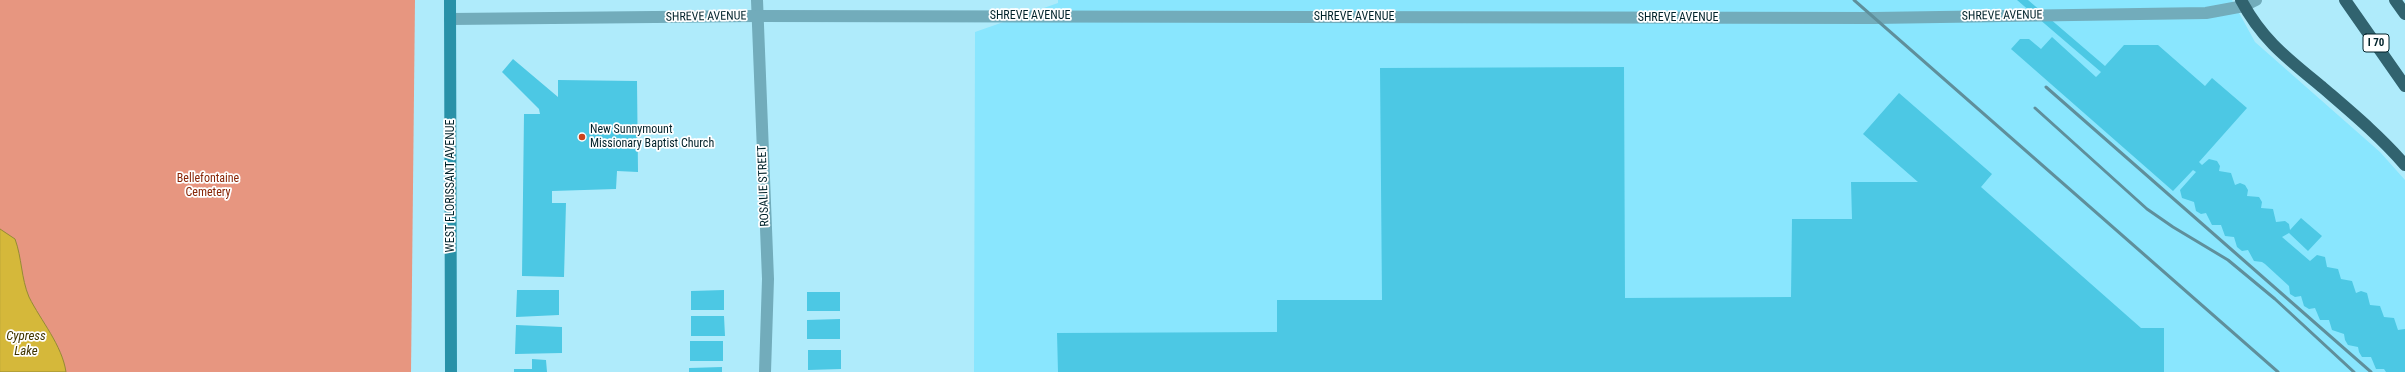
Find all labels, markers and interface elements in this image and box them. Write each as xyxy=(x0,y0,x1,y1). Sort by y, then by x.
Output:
street label: SHREVE AVENUE xyxy=(1962,8,2042,24)
street label: SHREVE AVENUE xyxy=(666,9,746,25)
street label: SHREVE AVENUE xyxy=(990,9,1070,23)
street label: SHREVE AVENUE xyxy=(1314,10,1394,24)
street label: SHREVE AVENUE xyxy=(1638,11,1718,25)
road number: I 70 xyxy=(2363,34,2389,52)
street label: WEST FLORISSANT AVENUE xyxy=(444,120,458,252)
place label: New Sunnymount Missionary Baptist Church xyxy=(590,123,714,151)
marker: New Sunnymount Missionary Baptist Church xyxy=(577,132,587,142)
street label: ROSALIE STREET xyxy=(755,145,773,227)
park label: Bellefontaine Cemetery xyxy=(177,172,239,200)
water label: Cypress Lake xyxy=(6,329,46,360)

